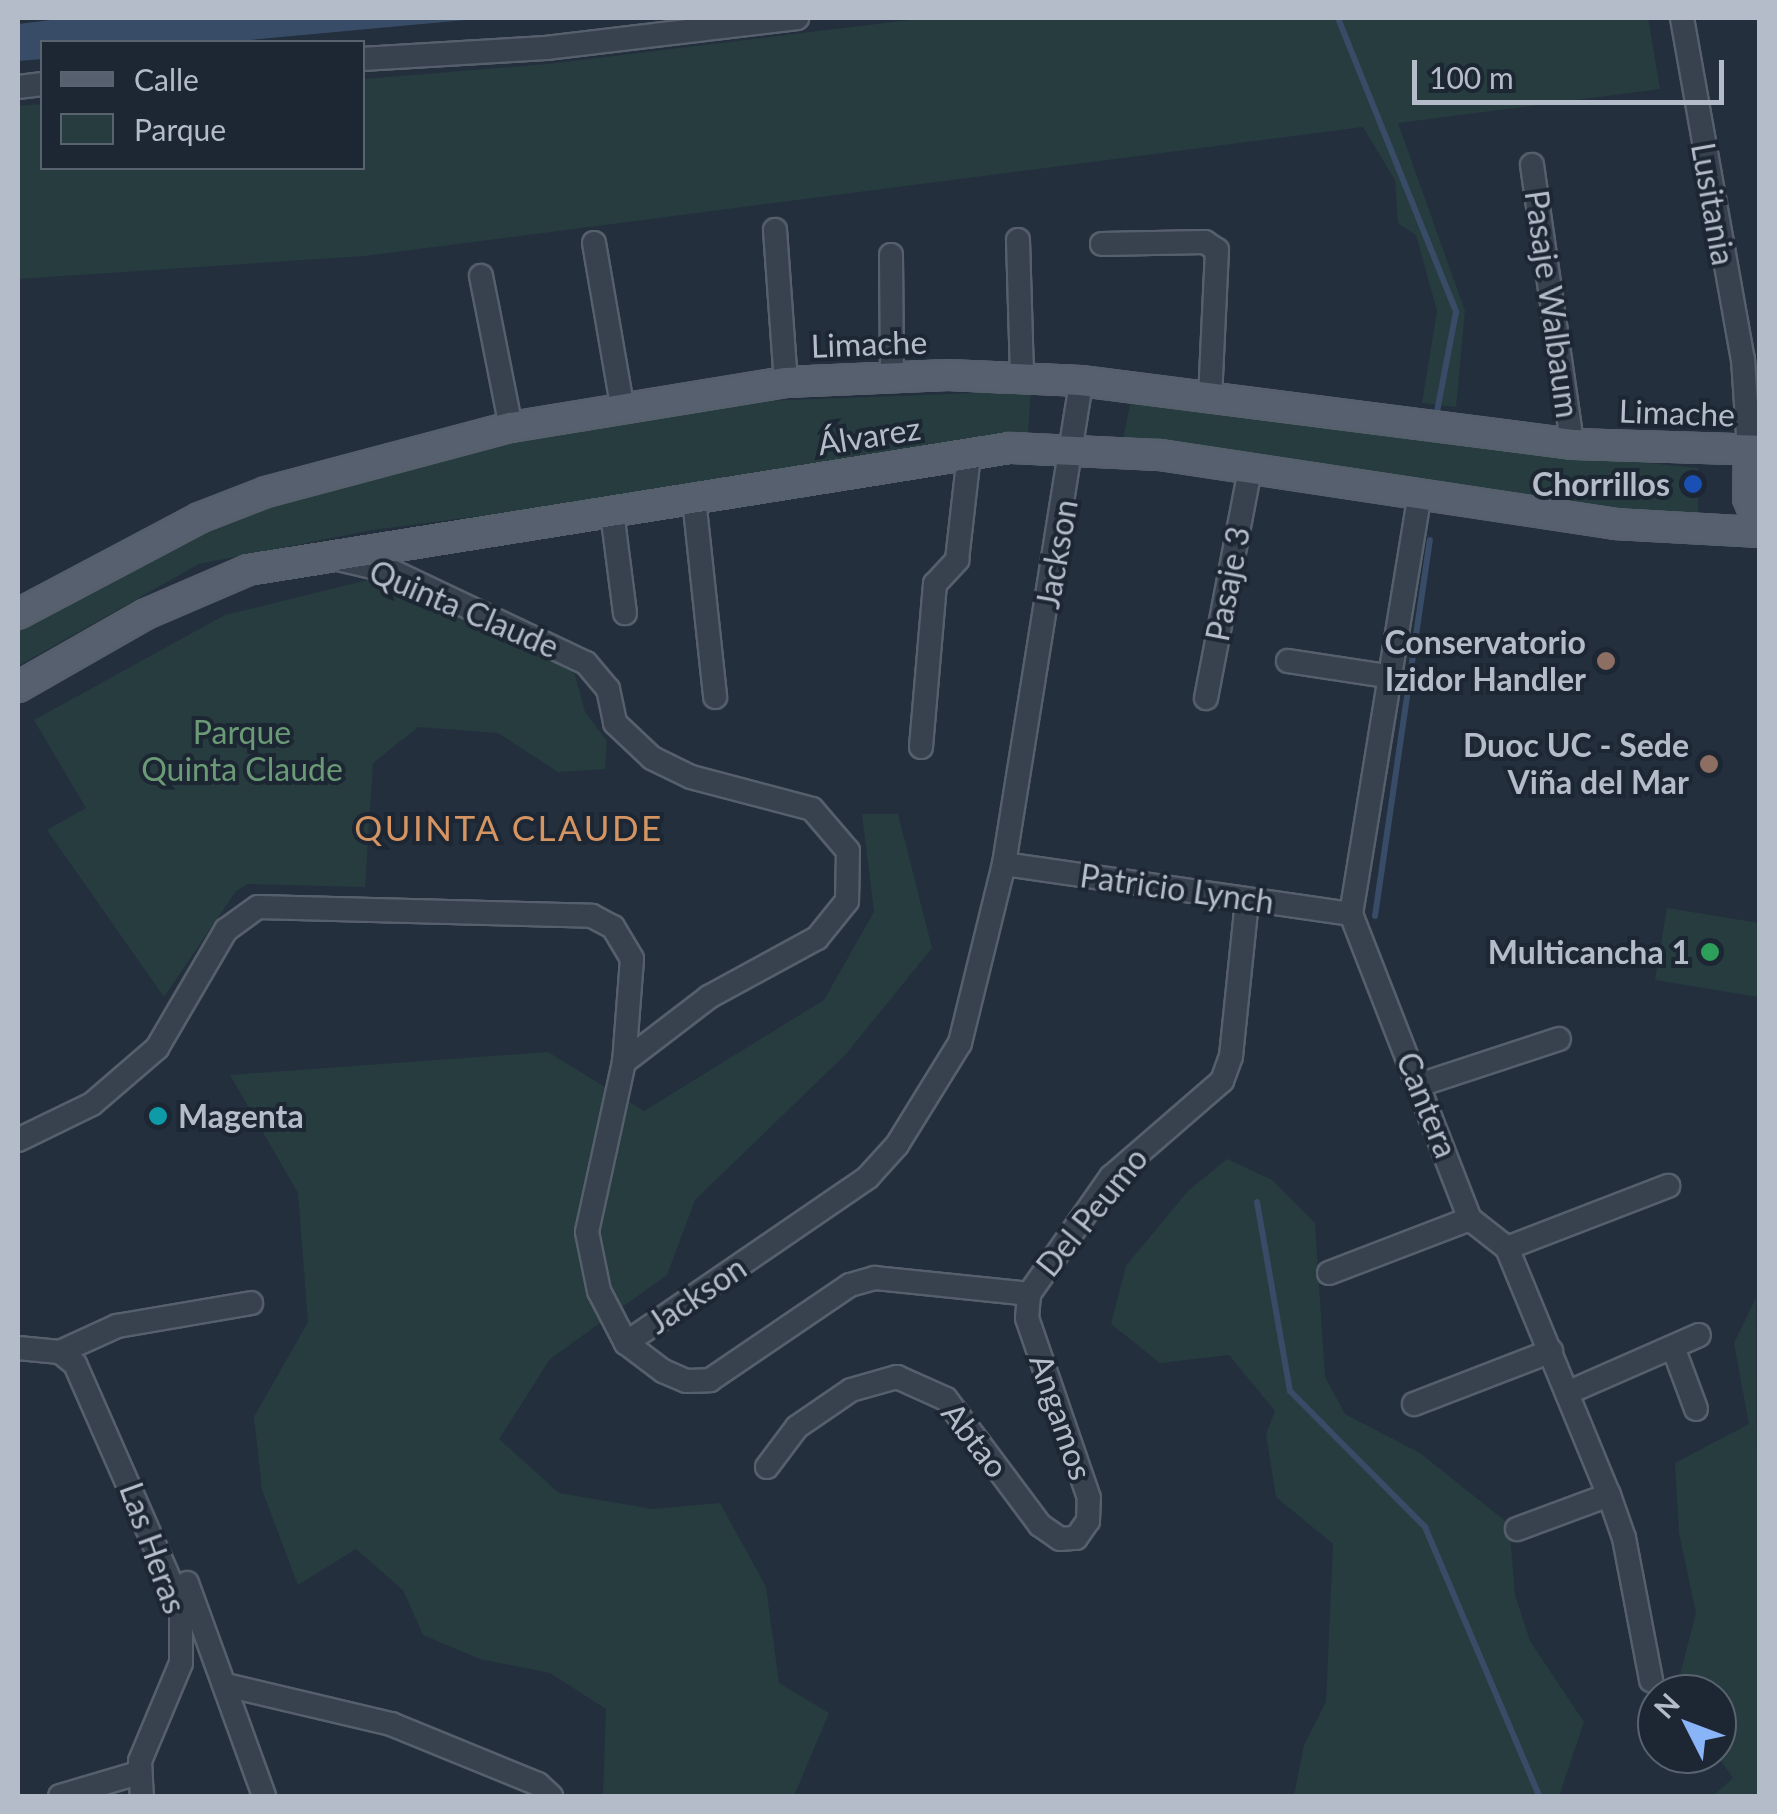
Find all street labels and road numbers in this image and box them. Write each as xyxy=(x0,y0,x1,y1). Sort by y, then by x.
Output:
street label: Lusitania xyxy=(1683,140,1743,268)
street label: Pasaje Walbaum xyxy=(1517,187,1587,421)
street label: Limache xyxy=(810,323,928,365)
street label: Limache xyxy=(1618,392,1736,434)
street label: Álvarez xyxy=(815,409,923,463)
street label: Jackson xyxy=(1029,496,1085,612)
street label: Pasaje 3 xyxy=(1198,524,1258,644)
street label: Quinta Claude xyxy=(364,552,564,666)
street label: Patricio Lynch xyxy=(1078,856,1276,922)
street label: Cantera xyxy=(1389,1047,1465,1163)
street label: Del Peumo xyxy=(1029,1140,1155,1284)
street label: Jackson xyxy=(641,1248,753,1342)
street label: Angamos xyxy=(1022,1349,1100,1485)
street label: Abtao xyxy=(934,1395,1016,1485)
street label: Las Heras xyxy=(112,1477,194,1619)

